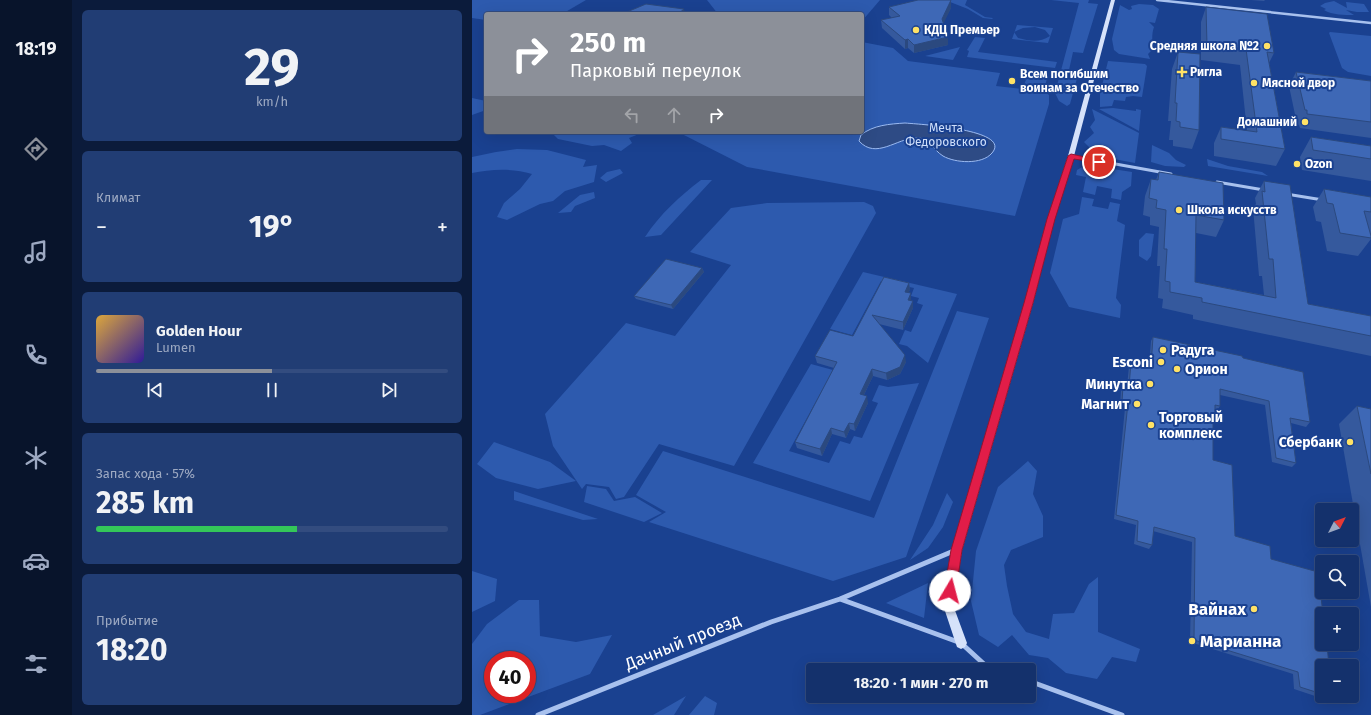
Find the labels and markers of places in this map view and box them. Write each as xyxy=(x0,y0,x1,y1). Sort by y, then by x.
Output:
place label: КДЦ Премьер xyxy=(924,23,1000,37)
marker: КДЦ Премьер xyxy=(911,25,921,35)
place label: Средняя школа №2 xyxy=(1150,39,1259,53)
marker: Средняя школа №2 xyxy=(1262,41,1272,51)
place label: Ригла xyxy=(1190,65,1222,79)
place label: Всем погибшим воинам за Отечество xyxy=(1020,67,1139,95)
marker: Ригла xyxy=(1177,67,1187,77)
marker: Всем погибшим воинам за Отечество xyxy=(1007,76,1017,86)
place label: Мясной двор xyxy=(1262,76,1335,90)
marker: Мясной двор xyxy=(1249,78,1259,88)
place label: Домашний xyxy=(1236,115,1297,129)
marker: Домашний xyxy=(1300,117,1310,127)
pin xyxy=(1082,145,1116,179)
place label: Ozon xyxy=(1305,157,1333,171)
marker: Ozon xyxy=(1292,159,1302,169)
place label: Школа искусств xyxy=(1187,203,1277,217)
marker: Школа искусств xyxy=(1174,205,1184,215)
place label: Радуга xyxy=(1171,342,1215,359)
marker: Радуга xyxy=(1158,345,1168,355)
place label: Esconi xyxy=(1112,354,1153,371)
marker: Esconi xyxy=(1156,357,1166,367)
place label: Орион xyxy=(1185,361,1228,378)
marker: Орион xyxy=(1172,364,1182,374)
place label: Минутка xyxy=(1086,376,1142,393)
marker: Минутка xyxy=(1145,379,1155,389)
place label: Магнит xyxy=(1081,396,1129,413)
marker: Магнит xyxy=(1132,399,1142,409)
place label: Торговый комплекс xyxy=(1159,409,1223,442)
marker: Торговый комплекс xyxy=(1146,420,1156,430)
place label: Сбербанк xyxy=(1279,434,1342,451)
marker: Сбербанк xyxy=(1345,437,1355,447)
place label: Вайнах xyxy=(1188,599,1246,620)
marker: Вайнах xyxy=(1249,604,1259,614)
place label: Марианна xyxy=(1200,631,1281,652)
marker: Марианна xyxy=(1187,636,1197,646)

